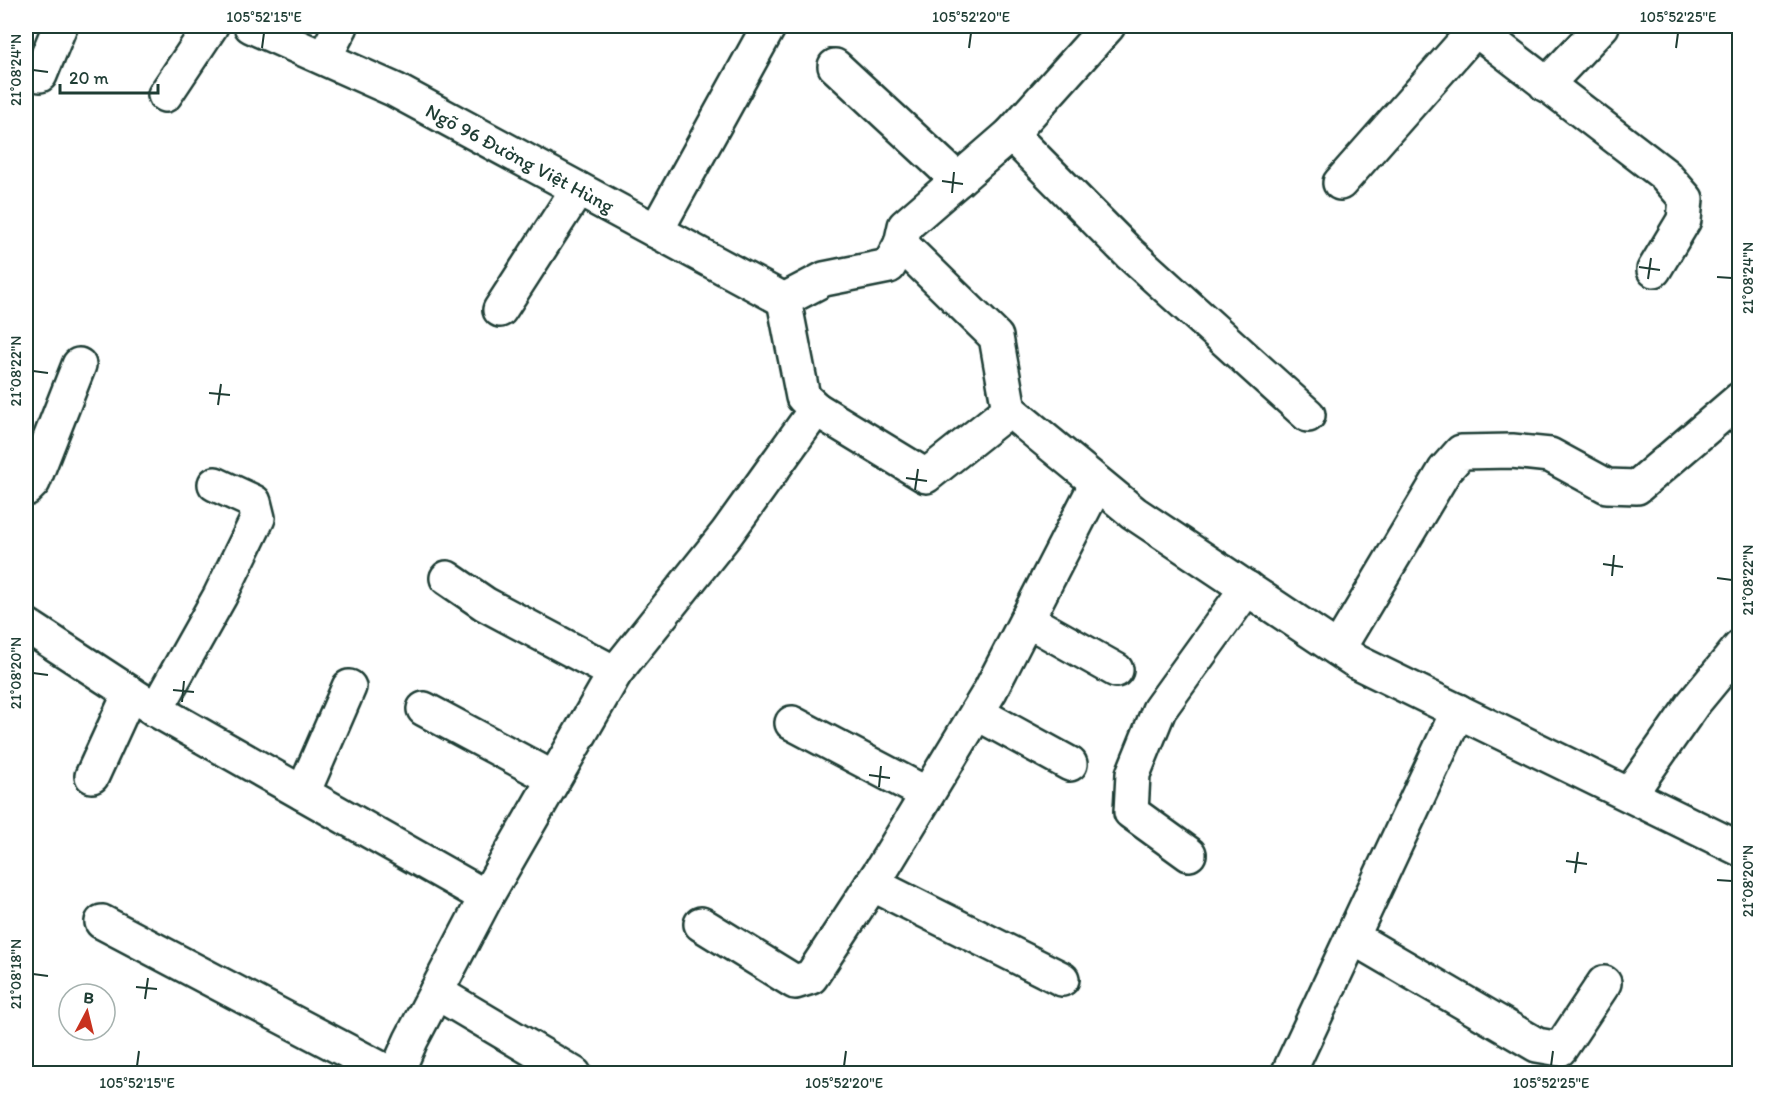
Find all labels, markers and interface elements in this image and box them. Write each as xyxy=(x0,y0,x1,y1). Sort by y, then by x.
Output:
text: 105°52'15"E xyxy=(226,8,302,26)
text: 105°52'20"E xyxy=(932,8,1010,26)
text: 105°52'25"E xyxy=(1640,8,1716,26)
text: 21°08'24"N xyxy=(7,34,25,106)
scale bar xyxy=(60,57,158,95)
text: 20 m xyxy=(69,67,109,89)
street label: Ngõ 96 Đường Việt Hùng xyxy=(422,98,619,218)
text: 21°08'24"N xyxy=(1739,242,1757,314)
text: 21°08'22"N xyxy=(7,336,25,406)
text: 21°08'22"N xyxy=(1739,545,1757,615)
text: 21°08'20"N xyxy=(7,637,25,709)
text: 21°08'20"N xyxy=(1739,845,1757,917)
text: 21°08'18"N xyxy=(7,939,25,1009)
north arrow xyxy=(57,982,117,1042)
text: B xyxy=(82,988,96,1008)
text: 105°52'15"E xyxy=(99,1074,175,1092)
text: 105°52'20"E xyxy=(805,1074,883,1092)
text: 105°52'25"E xyxy=(1513,1074,1589,1092)

